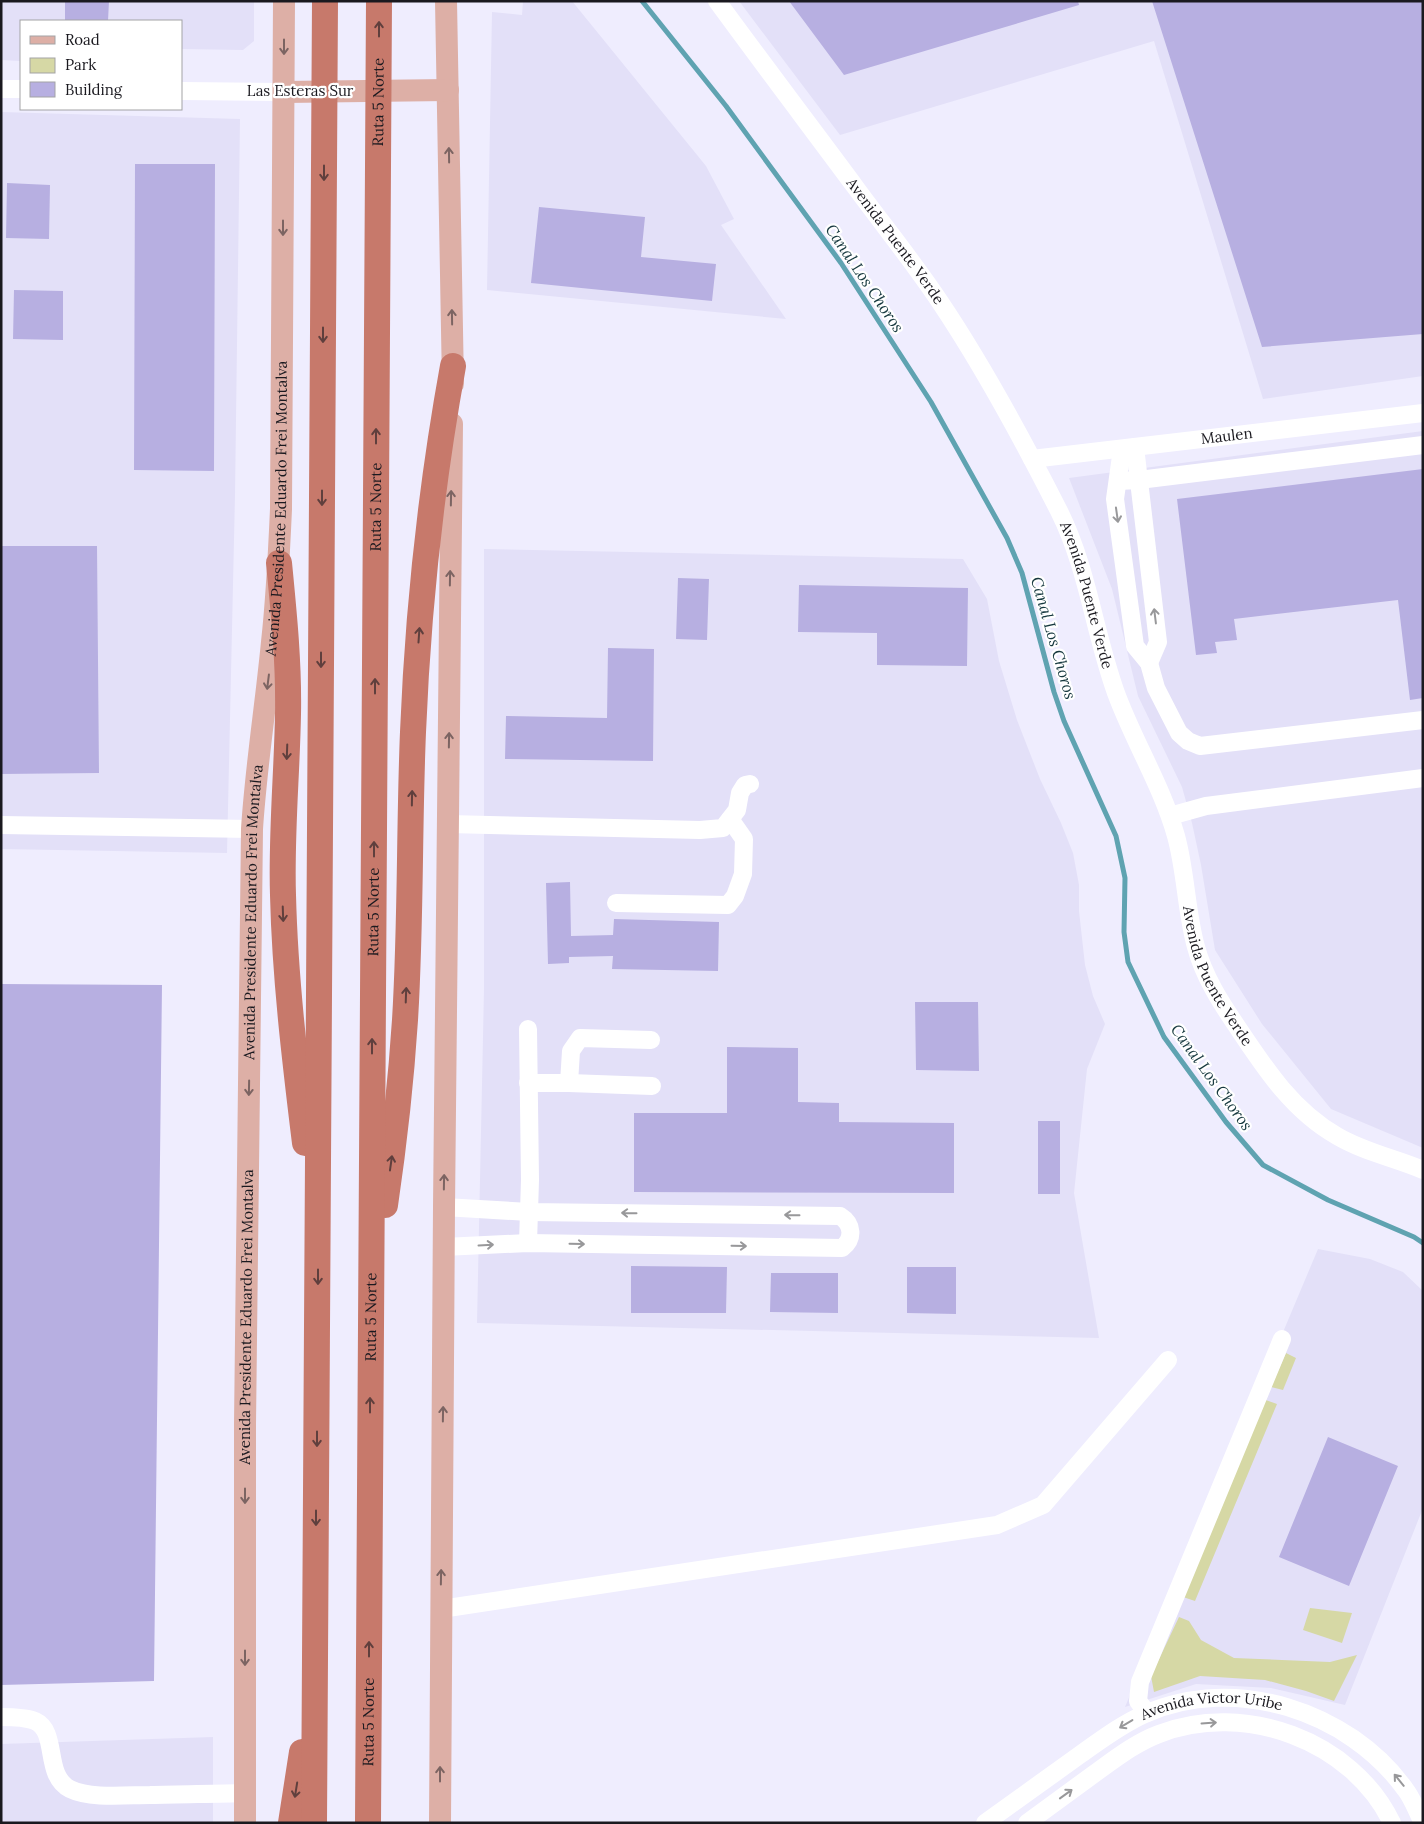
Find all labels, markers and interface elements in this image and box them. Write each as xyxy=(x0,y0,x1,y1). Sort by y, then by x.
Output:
legend xyxy=(20,20,182,110)
one-way arrow xyxy=(374,21,384,38)
text: Road xyxy=(65,30,100,49)
one-way arrow xyxy=(279,38,289,54)
text: Park xyxy=(65,55,96,74)
street label: Ruta 5 Norte xyxy=(368,58,388,146)
text: Building xyxy=(65,80,123,99)
street label: Las Esteras Sur xyxy=(247,81,354,100)
one-way arrow xyxy=(444,147,454,164)
one-way arrow xyxy=(319,164,329,181)
street label: Avenida Puente Verde xyxy=(842,173,949,308)
one-way arrow xyxy=(278,220,288,236)
water label: Canal Los Choros xyxy=(821,220,909,336)
one-way arrow xyxy=(447,310,457,326)
one-way arrow xyxy=(318,327,328,343)
street label: Avenida Presidente Eduardo Frei Montalva xyxy=(261,360,291,658)
street label: Maulen xyxy=(1200,423,1253,448)
one-way arrow xyxy=(372,429,381,445)
street label: Ruta 5 Norte xyxy=(366,463,385,551)
one-way arrow xyxy=(317,490,327,506)
one-way arrow xyxy=(446,490,456,506)
one-way arrow xyxy=(1113,506,1123,522)
street label: Avenida Puente Verde xyxy=(1056,517,1118,671)
one-way arrow xyxy=(445,570,455,586)
water label: Canal Los Choros xyxy=(1027,574,1081,702)
one-way arrow xyxy=(1150,609,1160,625)
one-way arrow xyxy=(414,627,423,643)
one-way arrow xyxy=(316,652,326,668)
one-way arrow xyxy=(263,673,273,689)
one-way arrow xyxy=(370,679,380,695)
one-way arrow xyxy=(444,733,454,749)
one-way arrow xyxy=(282,743,291,759)
street label: Avenida Presidente Eduardo Frei Montalva xyxy=(239,763,267,1061)
one-way arrow xyxy=(407,790,417,806)
one-way arrow xyxy=(369,841,379,858)
street label: Ruta 5 Norte xyxy=(363,868,383,956)
street label: Avenida Puente Verde xyxy=(1179,904,1257,1049)
one-way arrow xyxy=(279,906,288,922)
one-way arrow xyxy=(401,987,411,1004)
water label: Canal Los Choros xyxy=(1167,1020,1257,1134)
one-way arrow xyxy=(368,1039,377,1055)
one-way arrow xyxy=(244,1080,254,1096)
one-way arrow xyxy=(386,1155,396,1171)
street label: Avenida Presidente Eduardo Frei Montalva xyxy=(235,1169,257,1466)
one-way arrow xyxy=(439,1174,449,1190)
one-way arrow xyxy=(621,1208,638,1218)
one-way arrow xyxy=(784,1210,800,1220)
one-way arrow xyxy=(568,1239,584,1249)
one-way arrow xyxy=(478,1240,494,1249)
one-way arrow xyxy=(730,1241,747,1251)
one-way arrow xyxy=(313,1269,322,1285)
street label: Ruta 5 Norte xyxy=(361,1273,380,1361)
one-way arrow xyxy=(365,1397,375,1414)
one-way arrow xyxy=(438,1406,448,1422)
one-way arrow xyxy=(312,1431,321,1447)
one-way arrow xyxy=(240,1487,250,1503)
one-way arrow xyxy=(311,1510,321,1526)
one-way arrow xyxy=(436,1569,446,1585)
one-way arrow xyxy=(364,1641,374,1657)
one-way arrow xyxy=(240,1650,250,1666)
street label: Ruta 5 Norte xyxy=(358,1678,378,1766)
street label: Avenida Victor Uribe xyxy=(1136,1688,1285,1724)
one-way arrow xyxy=(1201,1718,1217,1728)
one-way arrow xyxy=(1119,1719,1133,1729)
one-way arrow xyxy=(435,1766,445,1782)
one-way arrow xyxy=(1393,1774,1404,1787)
one-way arrow xyxy=(290,1781,300,1797)
one-way arrow xyxy=(1059,1789,1073,1799)

